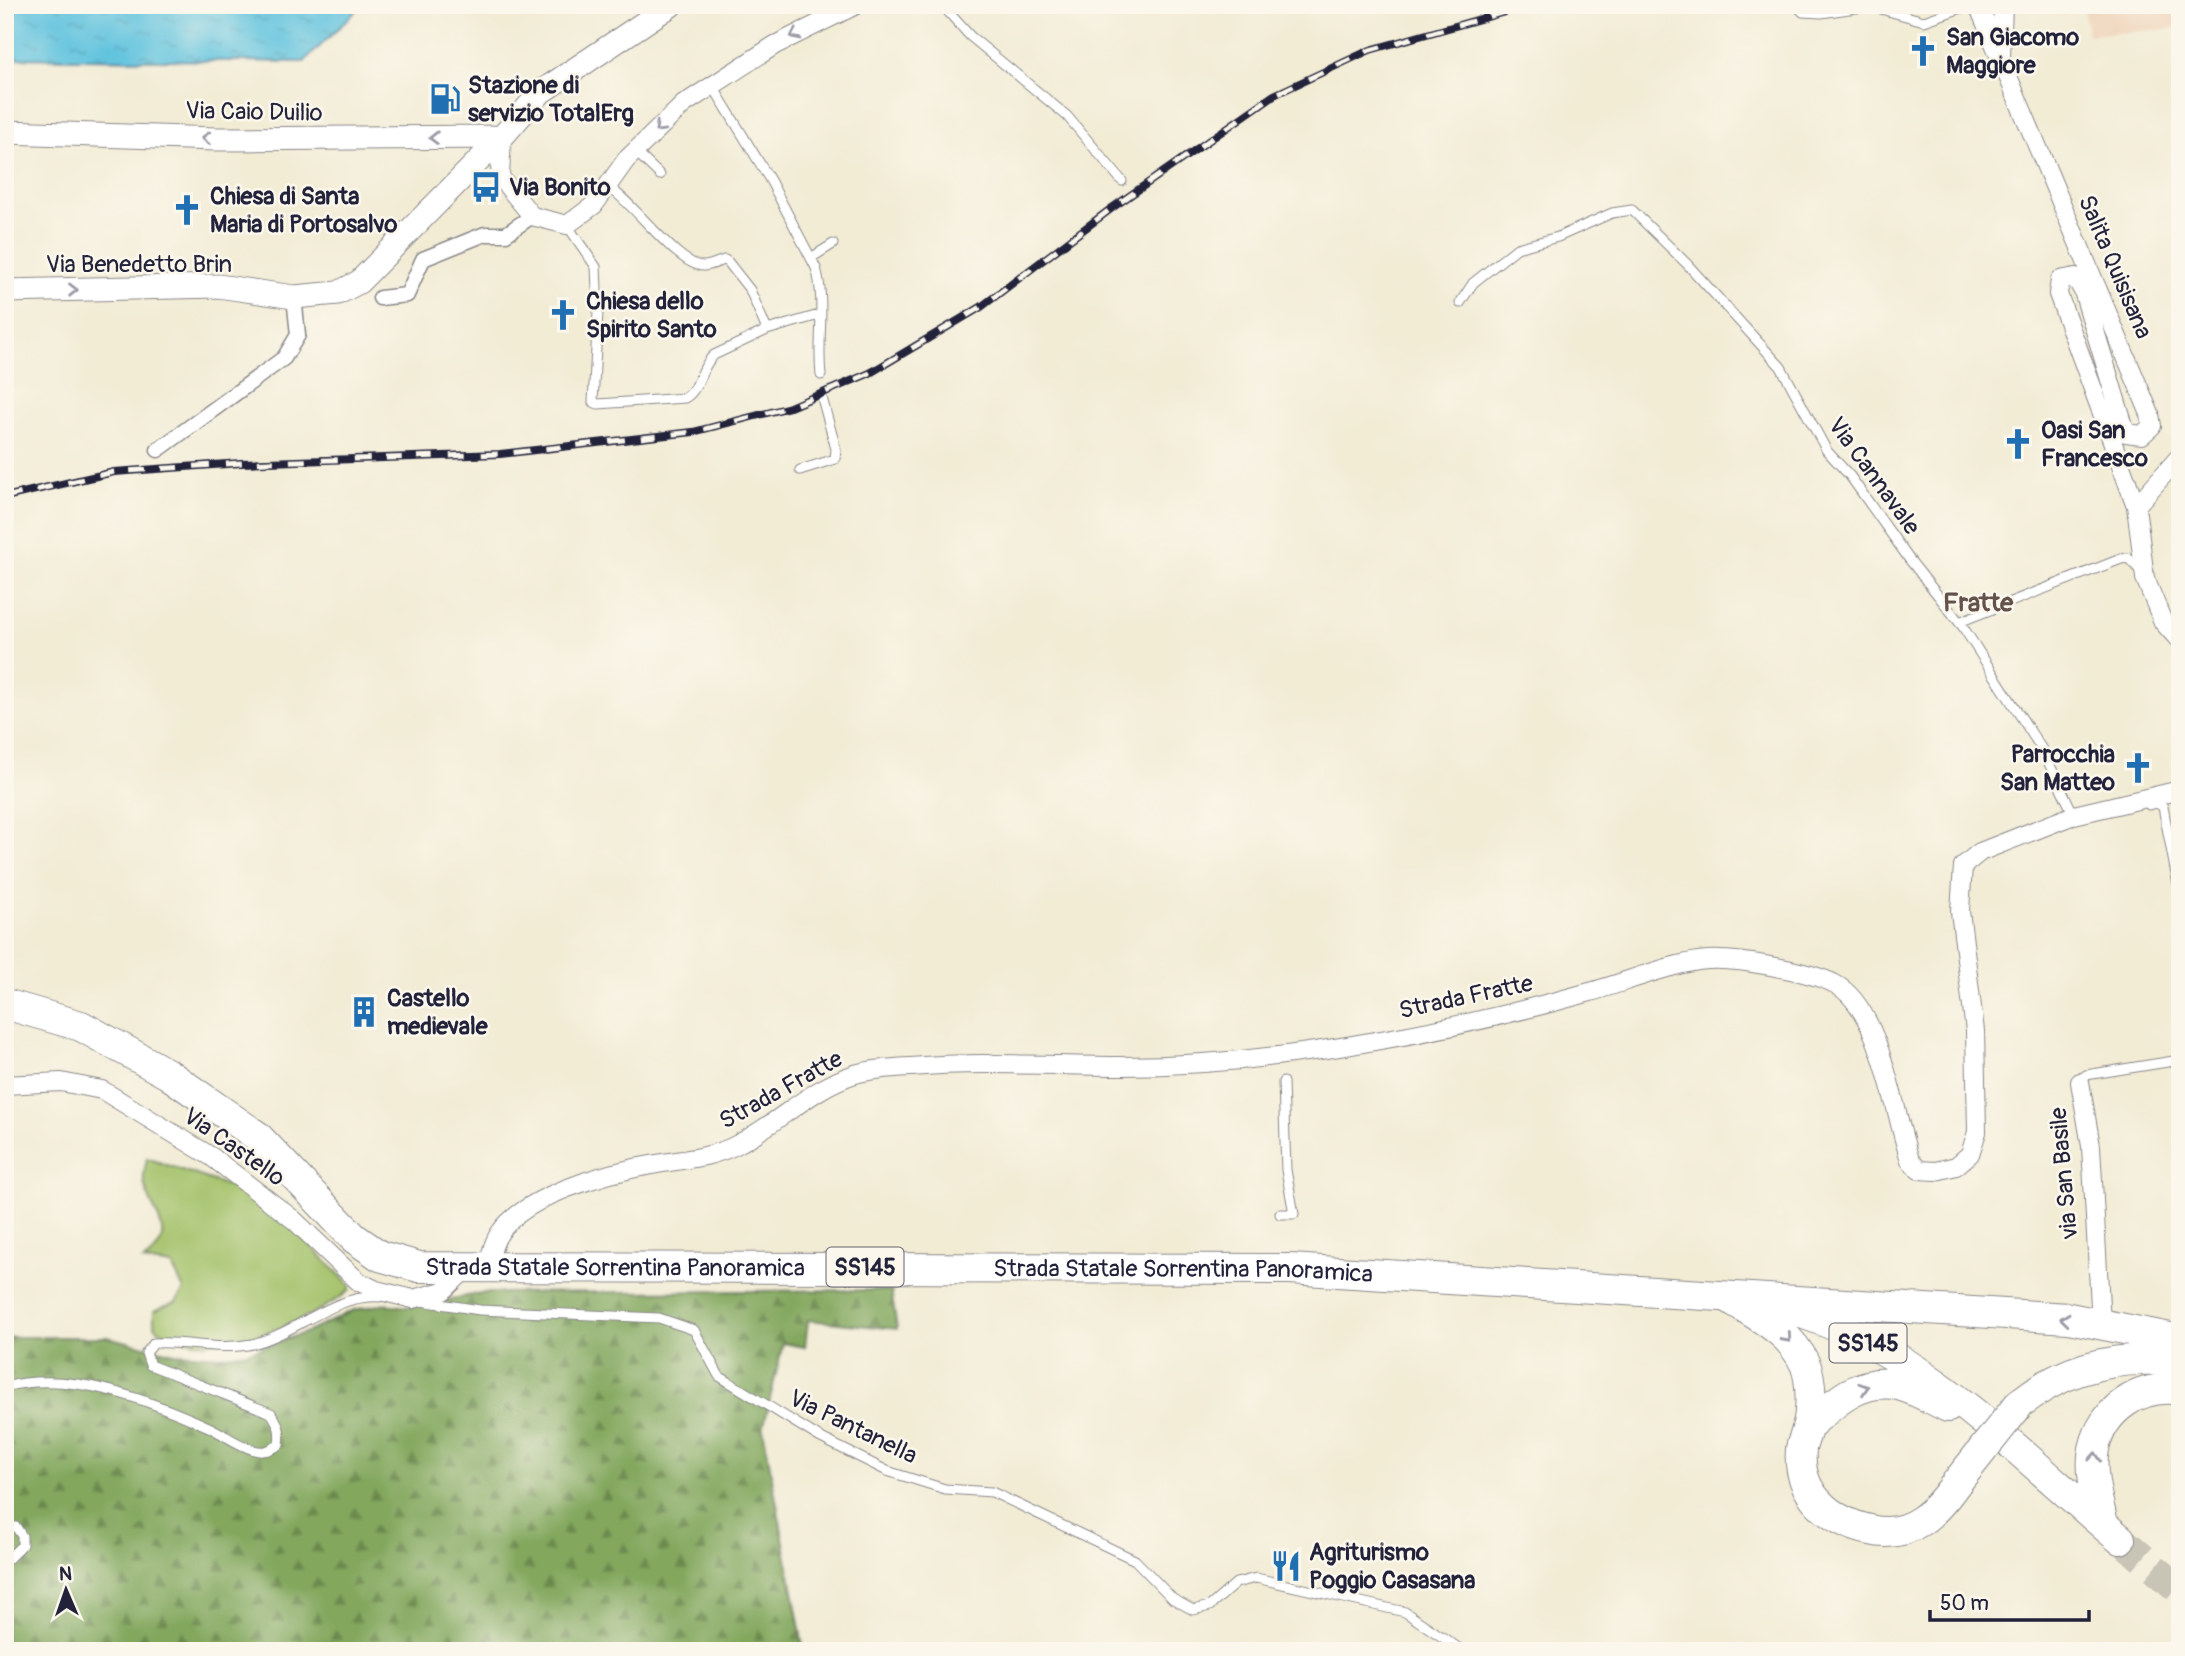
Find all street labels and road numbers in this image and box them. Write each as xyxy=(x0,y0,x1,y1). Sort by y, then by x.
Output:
street label: Via Caio Duilio xyxy=(185,96,323,128)
street label: Salita Quisisana xyxy=(2072,191,2158,343)
street label: Via Benedetto Brin xyxy=(46,250,232,279)
street label: Via Cannavale xyxy=(1822,412,1926,541)
street label: Strada Fratte xyxy=(1396,969,1536,1025)
street label: Strada Fratte xyxy=(714,1044,848,1136)
street label: Via Castello xyxy=(178,1101,291,1193)
street label: via San Basile xyxy=(2044,1106,2084,1241)
road number: SS145 xyxy=(826,1248,903,1286)
street label: Strada Statale Sorrentina Panoramica xyxy=(425,1253,805,1282)
street label: Strada Statale Sorrentina Panoramica xyxy=(993,1254,1374,1289)
road number: SS145 xyxy=(1829,1324,1906,1362)
street label: Via Pantanella xyxy=(784,1383,922,1471)

